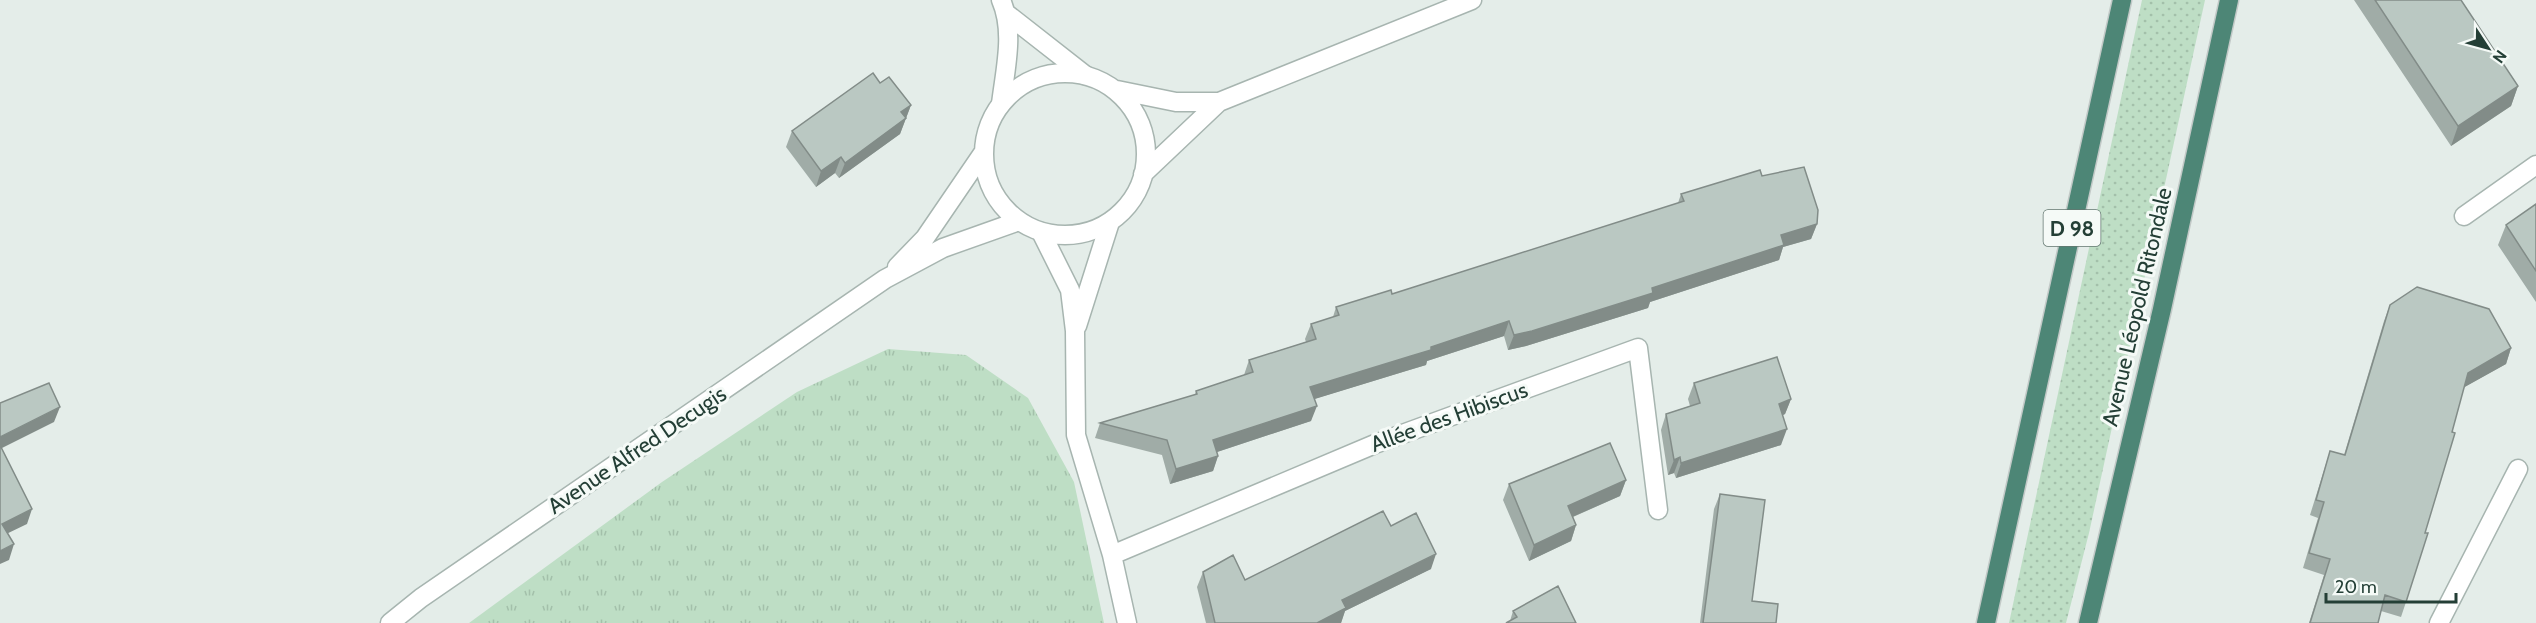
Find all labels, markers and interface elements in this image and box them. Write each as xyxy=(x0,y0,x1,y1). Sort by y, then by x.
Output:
north arrow xyxy=(2458,18,2518,78)
text: N xyxy=(2489,46,2511,67)
street label: Avenue Léopold Ritondale xyxy=(2096,185,2178,429)
road number: D 98 xyxy=(2044,210,2100,246)
street label: Allée des Hibiscus xyxy=(1367,376,1531,458)
street label: Avenue Alfred Decugis xyxy=(543,380,731,520)
scale bar xyxy=(2326,566,2456,604)
text: 20 m xyxy=(2335,576,2377,598)

